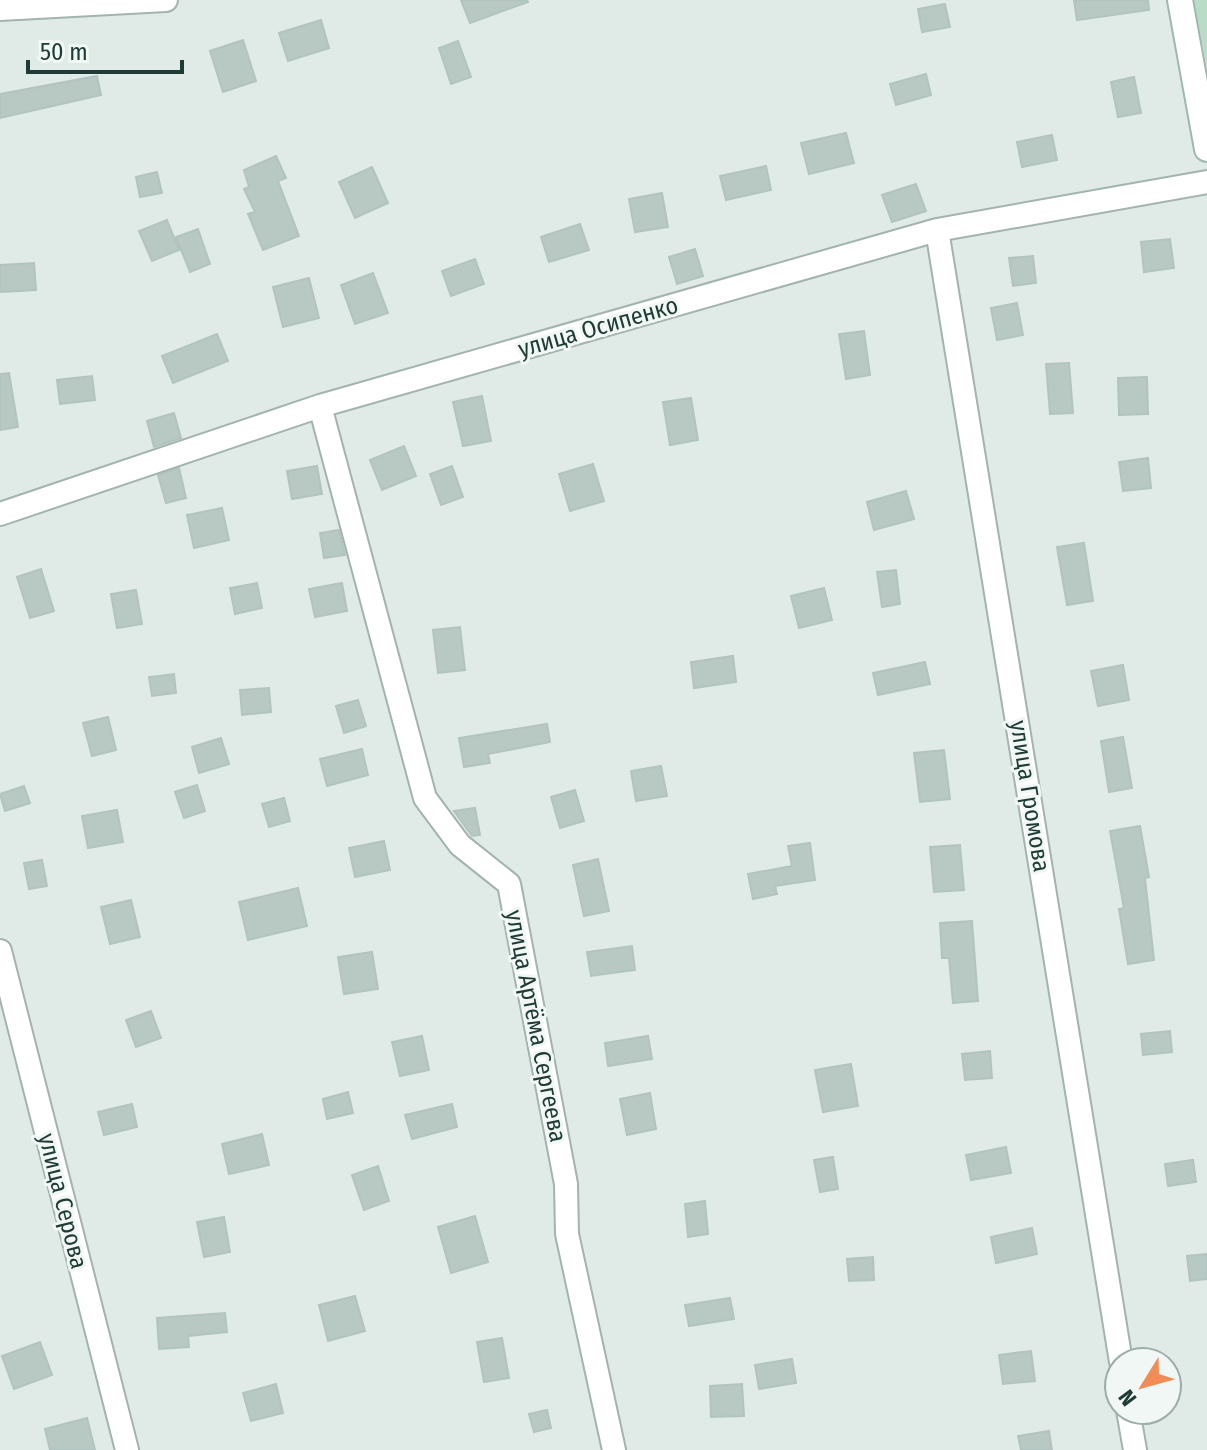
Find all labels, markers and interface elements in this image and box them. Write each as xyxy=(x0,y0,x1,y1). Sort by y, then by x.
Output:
scale bar xyxy=(28,24,182,74)
text: 50 m xyxy=(40,38,88,66)
street label: улица Осипенко xyxy=(515,291,681,363)
street label: улица Громова xyxy=(1004,718,1056,874)
street label: улица Артёма Сергеева xyxy=(500,908,572,1144)
street label: улица Серова xyxy=(33,1131,93,1271)
north arrow xyxy=(1103,1346,1183,1426)
text: N xyxy=(1113,1384,1142,1411)

